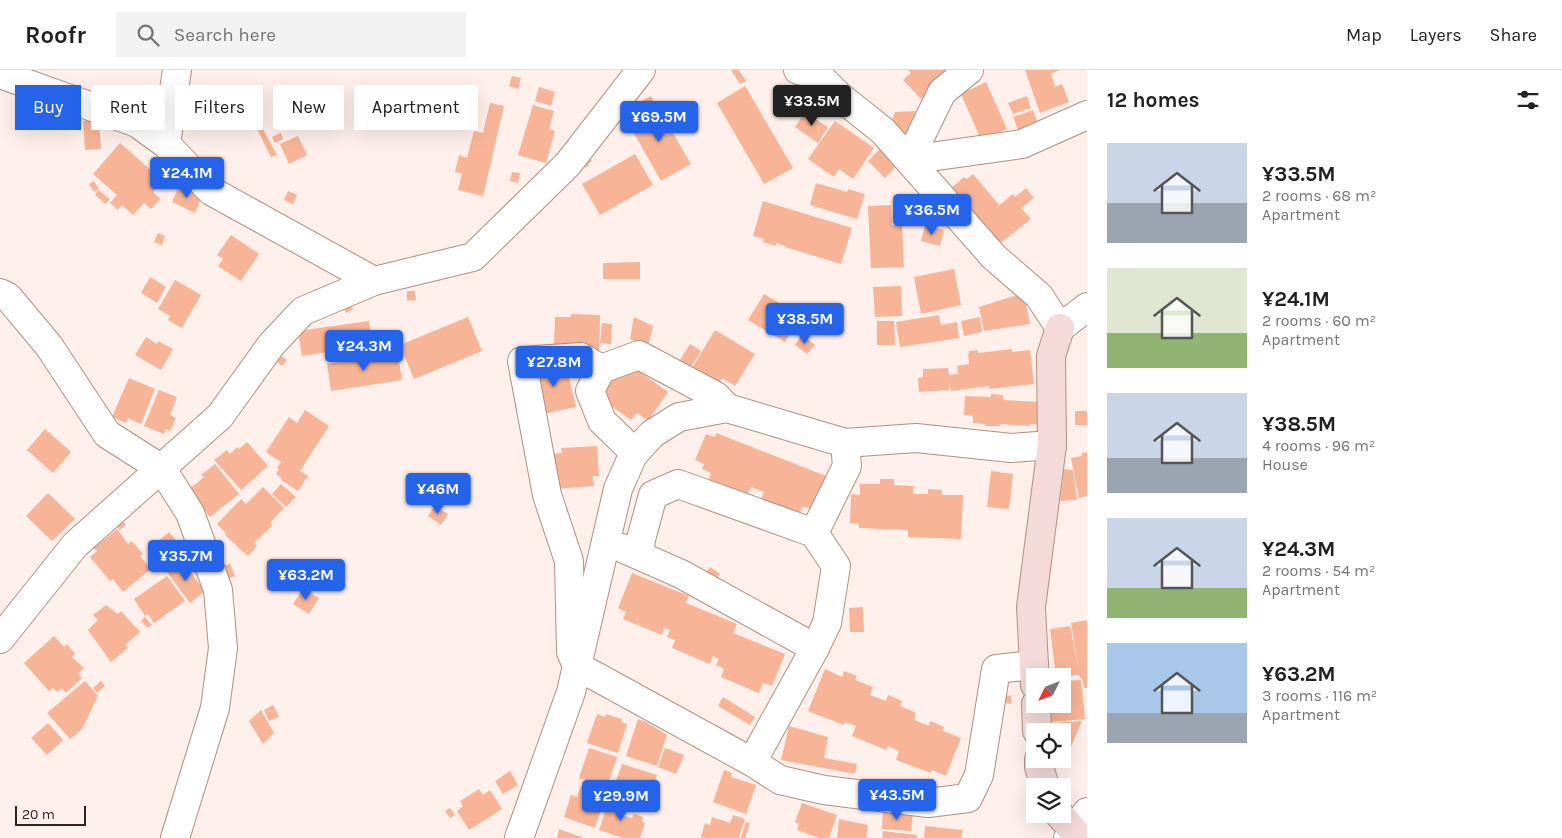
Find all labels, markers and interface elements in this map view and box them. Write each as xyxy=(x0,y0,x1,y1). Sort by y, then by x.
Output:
search box xyxy=(116,12,466,57)
text: Roofr xyxy=(25,21,86,49)
icon: search xyxy=(134,21,162,49)
text: Search here xyxy=(174,24,276,46)
text: Map xyxy=(1346,24,1382,46)
text: Layers xyxy=(1410,24,1462,46)
text: Share xyxy=(1490,24,1537,46)
chip: Buy xyxy=(15,85,81,130)
chip: Rent xyxy=(91,85,165,130)
chip: Filters xyxy=(175,85,263,130)
chip: New xyxy=(273,85,344,130)
chip: Apartment xyxy=(354,85,478,130)
pin: ¥33.5M xyxy=(771,85,853,127)
icon: filters xyxy=(1514,86,1542,114)
text: 12 homes xyxy=(1107,88,1200,112)
text: ¥33.5M xyxy=(784,91,840,110)
pin: ¥69.5M xyxy=(618,100,700,143)
text: ¥69.5M xyxy=(631,107,687,126)
pin: ¥24.1M xyxy=(146,156,228,199)
text: ¥33.5M xyxy=(1262,162,1336,186)
text: ¥24.1M xyxy=(161,163,213,182)
icon: home xyxy=(1147,163,1207,223)
text: 2 rooms · 68 m² xyxy=(1262,186,1376,205)
pin: ¥36.5M xyxy=(891,194,973,236)
text: ¥36.5M xyxy=(904,200,960,219)
text: Apartment xyxy=(1262,205,1340,224)
text: ¥24.1M xyxy=(1262,287,1330,311)
icon: home xyxy=(1147,288,1207,348)
pin: ¥38.5M xyxy=(764,302,846,345)
text: ¥38.5M xyxy=(777,309,833,328)
text: 2 rooms · 60 m² xyxy=(1262,311,1376,330)
pin: ¥24.3M xyxy=(323,330,405,372)
text: Apartment xyxy=(1262,330,1340,349)
text: ¥24.3M xyxy=(336,336,392,355)
pin: ¥27.8M xyxy=(513,346,595,388)
text: ¥27.8M xyxy=(527,352,581,371)
text: ¥38.5M xyxy=(1262,412,1336,436)
icon: home xyxy=(1147,413,1207,473)
text: 4 rooms · 96 m² xyxy=(1262,436,1375,455)
text: House xyxy=(1262,455,1308,474)
pin: ¥46M xyxy=(408,472,468,515)
text: ¥46M xyxy=(417,479,459,498)
text: ¥24.3M xyxy=(1262,537,1335,561)
icon: home xyxy=(1147,538,1207,598)
pin: ¥35.7M xyxy=(145,540,227,582)
text: ¥35.7M xyxy=(159,546,213,565)
pin: ¥63.2M xyxy=(265,558,347,601)
text: 2 rooms · 54 m² xyxy=(1262,561,1375,580)
text: ¥63.2M xyxy=(278,565,334,584)
text: Apartment xyxy=(1262,580,1340,599)
text: ¥63.2M xyxy=(1262,662,1336,686)
icon: home xyxy=(1147,663,1207,723)
north arrow xyxy=(1026,668,1071,712)
map controls xyxy=(1026,668,1071,823)
text: 3 rooms · 116 m² xyxy=(1262,686,1377,705)
text: Apartment xyxy=(1262,705,1340,724)
button: locate xyxy=(1026,723,1071,768)
pin: ¥43.5M xyxy=(856,778,938,821)
button: layers xyxy=(1026,778,1071,823)
pin: ¥29.9M xyxy=(580,780,662,822)
text: ¥43.5M xyxy=(869,785,925,804)
text: ¥29.9M xyxy=(593,786,649,805)
scale bar xyxy=(15,803,86,826)
text: 20 m xyxy=(22,806,55,823)

